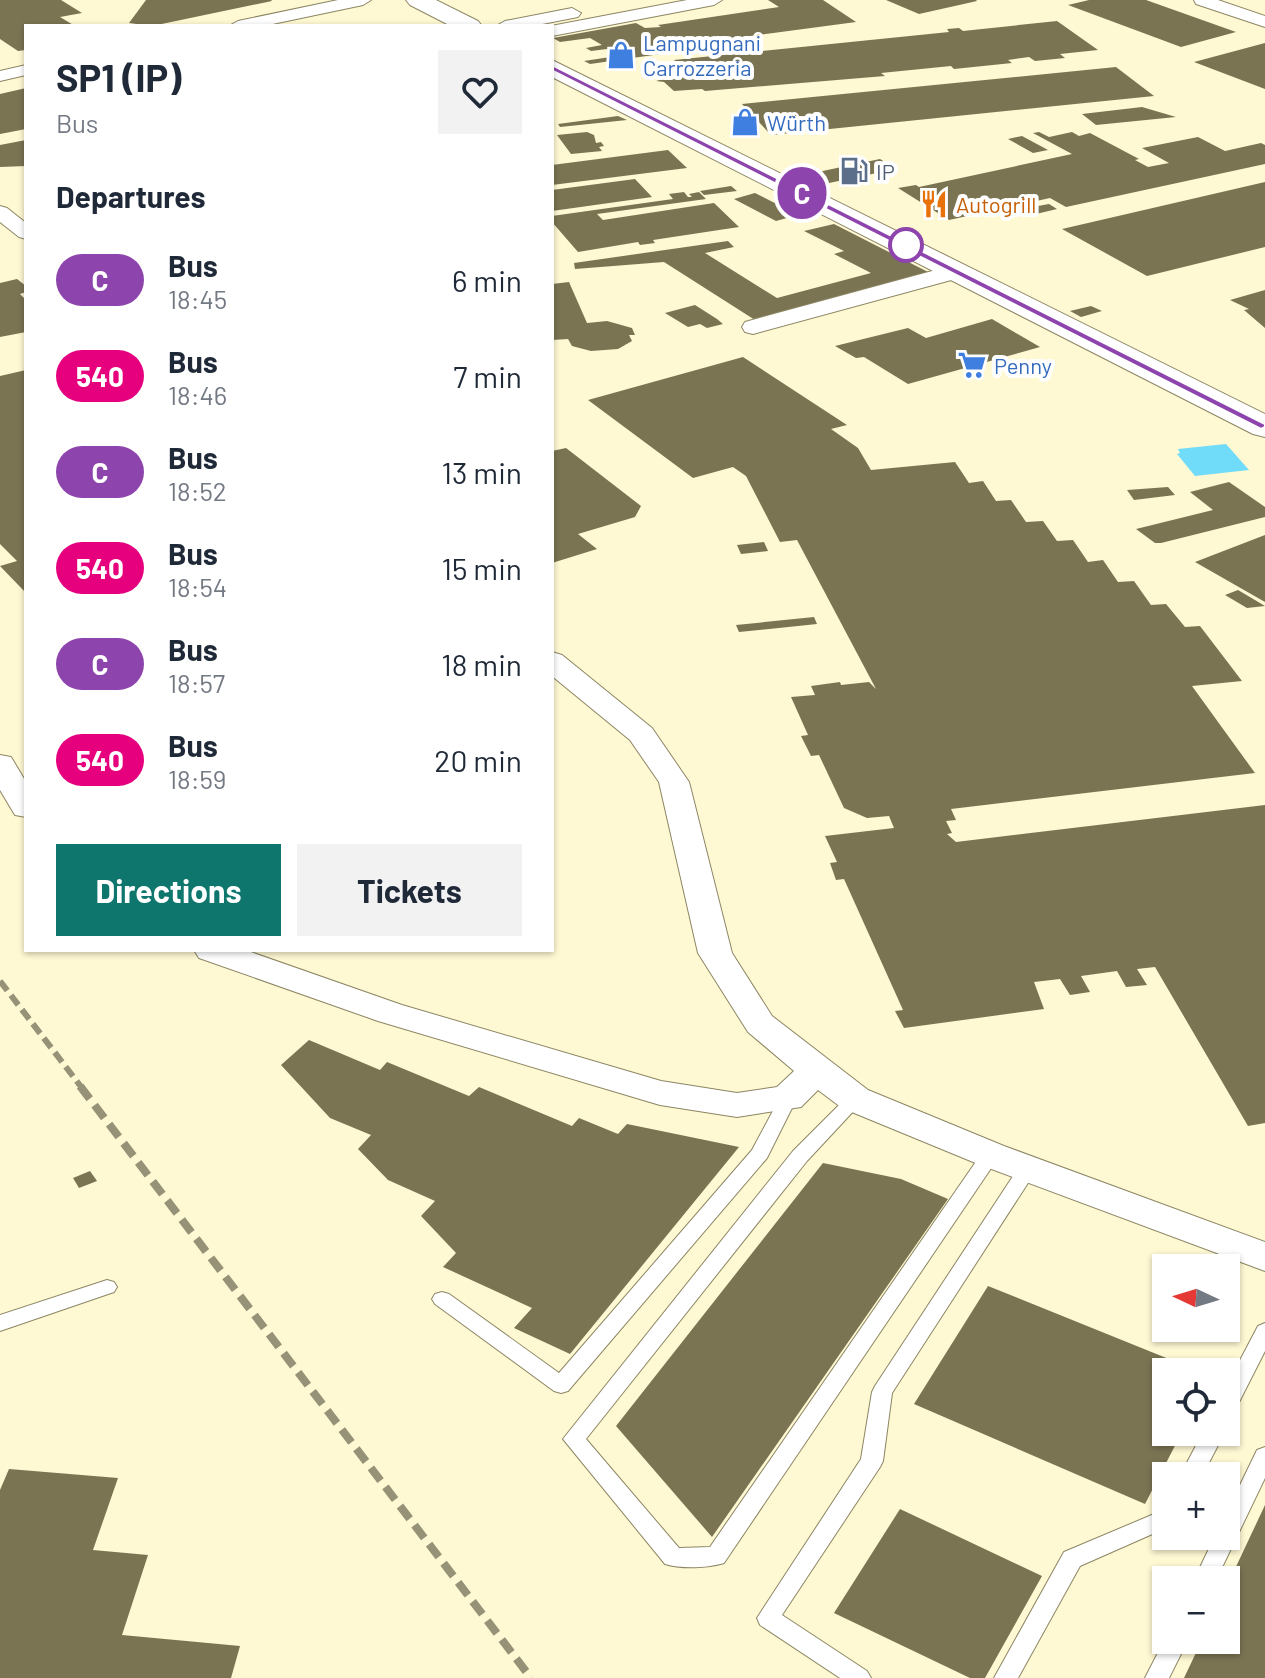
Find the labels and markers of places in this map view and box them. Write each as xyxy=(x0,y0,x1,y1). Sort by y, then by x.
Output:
place label: Lampugnani Carrozzeria xyxy=(643,29,761,80)
shop icon: Lampugnani Carrozzeria xyxy=(606,40,636,70)
shop icon: Würth xyxy=(730,107,760,137)
place label: Würth xyxy=(767,109,826,135)
fuel station icon: IP xyxy=(839,156,869,186)
place label: IP xyxy=(876,158,895,184)
restaurant icon: Autogrill xyxy=(919,189,949,219)
place label: Autogrill xyxy=(956,191,1036,217)
unlabelled marker xyxy=(889,228,923,262)
supermarket icon: Penny xyxy=(957,350,987,380)
place label: Penny xyxy=(994,352,1052,378)

